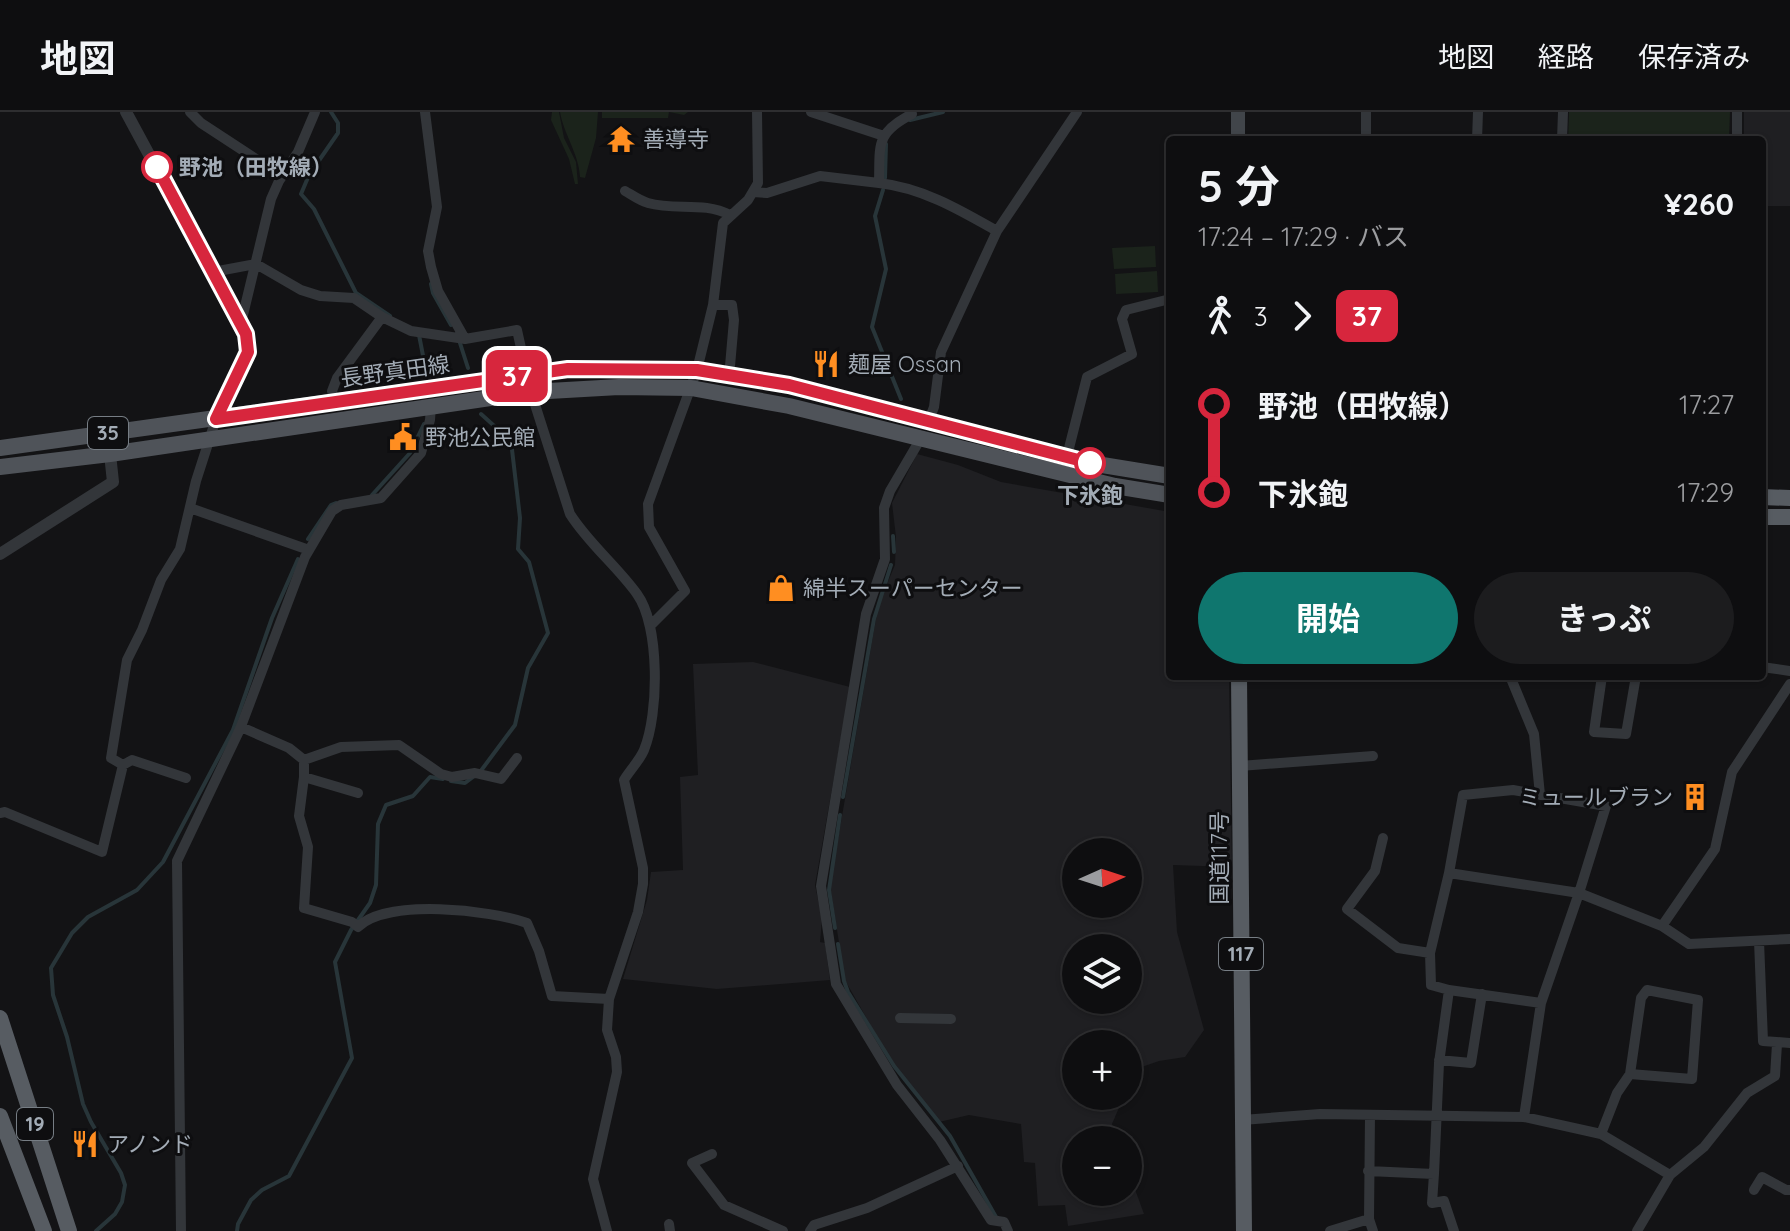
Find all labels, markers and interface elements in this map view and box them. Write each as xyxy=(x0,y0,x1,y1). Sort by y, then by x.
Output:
text: 地図 xyxy=(40,34,116,82)
text: 地図 xyxy=(1438,39,1494,74)
text: 経路 xyxy=(1538,39,1594,74)
text: 保存済み xyxy=(1638,39,1750,74)
temple icon: 善導寺 xyxy=(606,124,636,154)
place label: 善導寺 xyxy=(643,125,709,153)
marker: 野池（田牧線） xyxy=(142,152,172,182)
place label: 野池（田牧線） xyxy=(179,153,333,181)
text: 5 分 xyxy=(1198,158,1280,213)
text: ¥260 xyxy=(1664,185,1734,223)
text: 17:24 – 17:29 · バス xyxy=(1198,220,1409,253)
icon: walk xyxy=(1198,294,1242,338)
icon: forward xyxy=(1280,294,1324,338)
text: 37 xyxy=(1352,298,1382,333)
text: 3 xyxy=(1254,300,1268,333)
street label: 長野真田線 xyxy=(339,349,451,393)
restaurant icon: 麺屋 Ossan xyxy=(811,349,841,379)
line badge: 37 xyxy=(481,350,553,402)
place label: 麺屋 Ossan xyxy=(848,350,962,378)
text: 37 xyxy=(502,358,532,393)
text: 野池（田牧線） xyxy=(1258,387,1468,425)
text: 17:27 xyxy=(1679,388,1734,421)
road number: 35 xyxy=(88,417,128,449)
public building icon: 野池公民館 xyxy=(388,422,418,452)
place label: 野池公民館 xyxy=(425,423,535,451)
marker: 下氷鉋 xyxy=(1075,448,1105,478)
text: 下氷鉋 xyxy=(1258,475,1348,513)
text: 17:29 xyxy=(1677,476,1734,509)
place label: 下氷鉋 xyxy=(1057,481,1123,509)
button: 開始 xyxy=(1198,572,1458,664)
button: きっぷ xyxy=(1474,572,1734,664)
shop icon: 綿半スーパーセンター xyxy=(766,573,796,603)
place label: 綿半スーパーセンター xyxy=(803,574,1023,602)
building icon: ミュールブラン xyxy=(1680,782,1710,812)
place label: ミュールブラン xyxy=(1519,783,1673,811)
street label: 国道117号 xyxy=(1205,811,1233,905)
north arrow xyxy=(1062,838,1142,918)
map controls xyxy=(1062,838,1142,1206)
button: layers xyxy=(1062,934,1142,1014)
road number: 117 xyxy=(1219,938,1263,970)
button: + xyxy=(1062,1030,1142,1110)
road number: 19 xyxy=(17,1108,53,1140)
button: − xyxy=(1062,1126,1142,1206)
restaurant icon: アノンド xyxy=(70,1129,100,1159)
place label: アノンド xyxy=(107,1130,193,1158)

